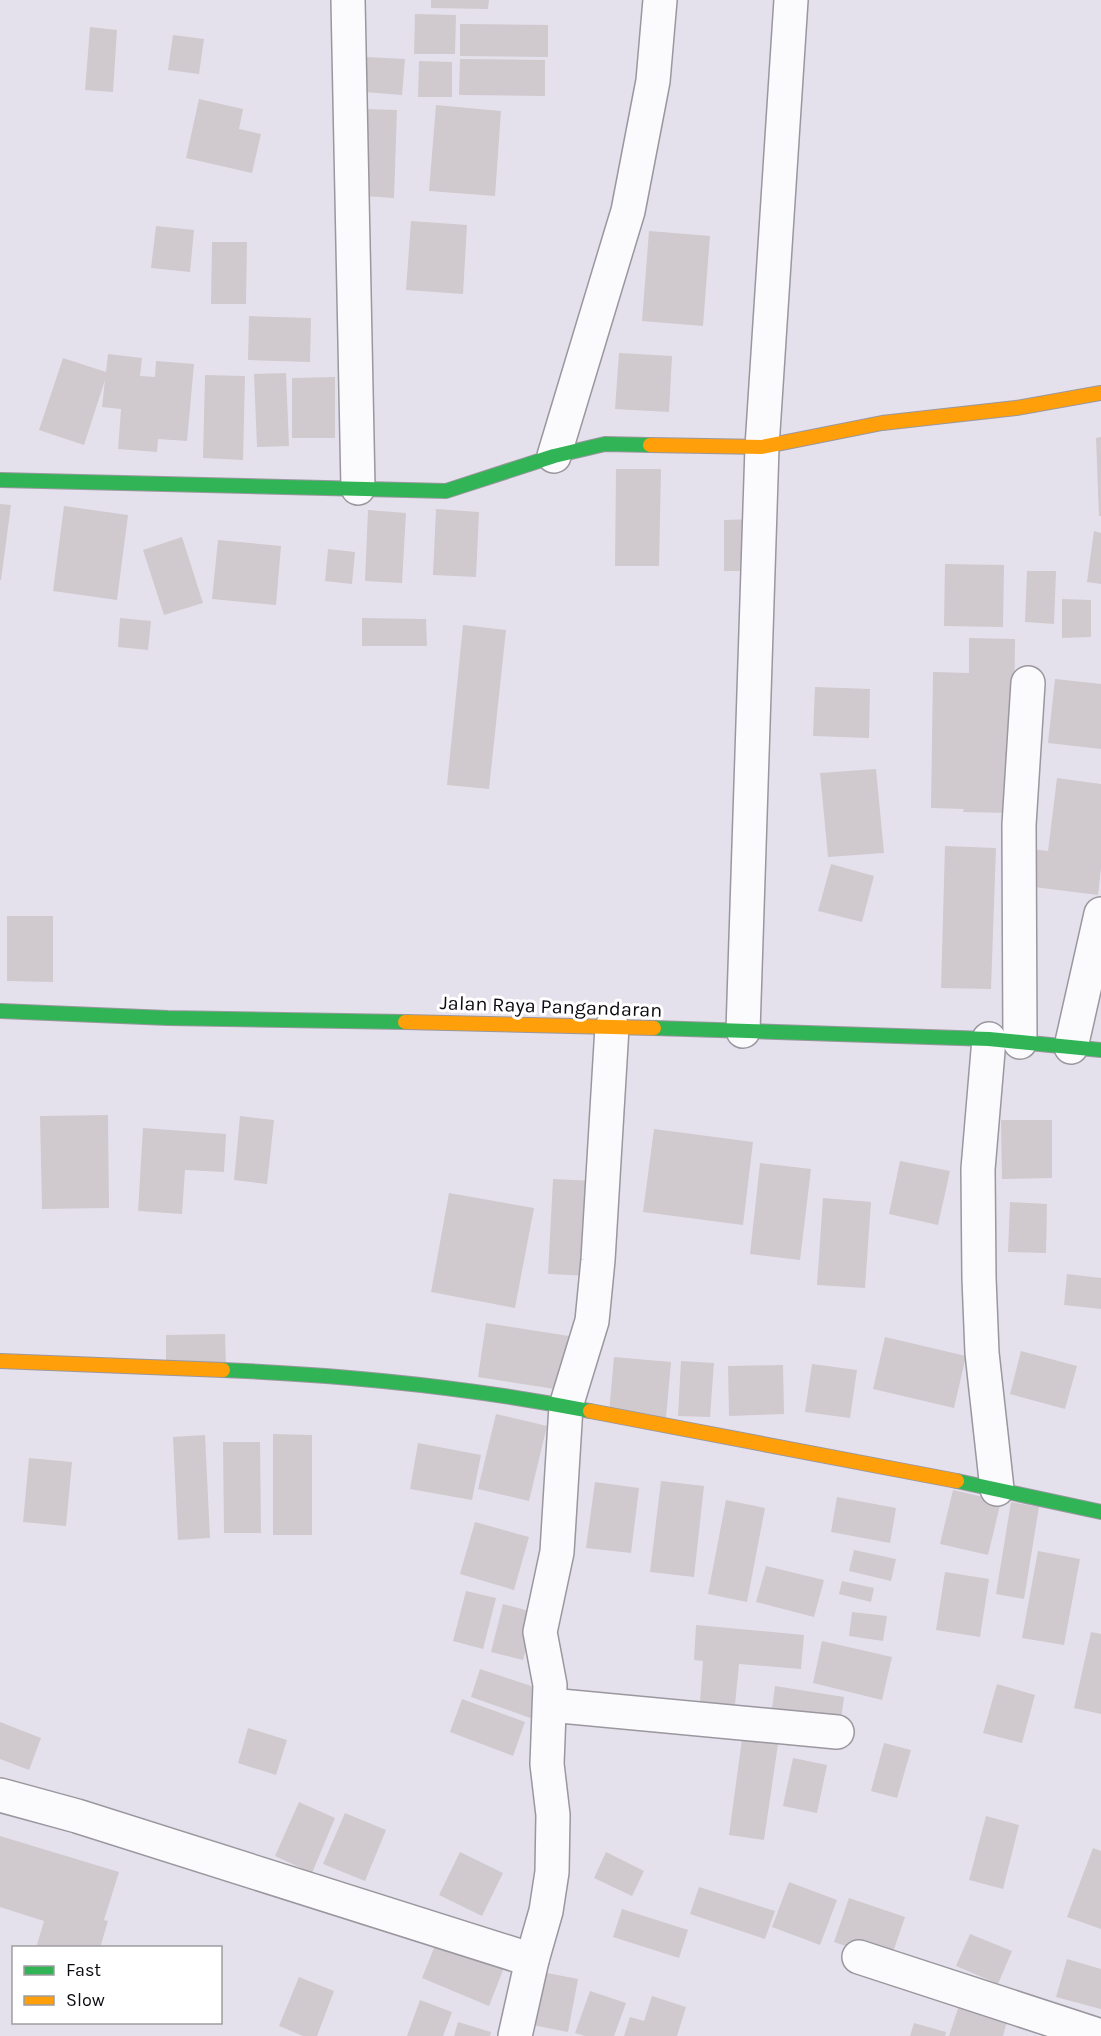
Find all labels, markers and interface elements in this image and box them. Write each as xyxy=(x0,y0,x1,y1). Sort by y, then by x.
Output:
street label: Jalan Raya Pangandaran xyxy=(439,991,663,1022)
legend xyxy=(12,1946,222,2024)
text: Fast xyxy=(66,1959,101,1981)
text: Slow xyxy=(66,1989,105,2011)

